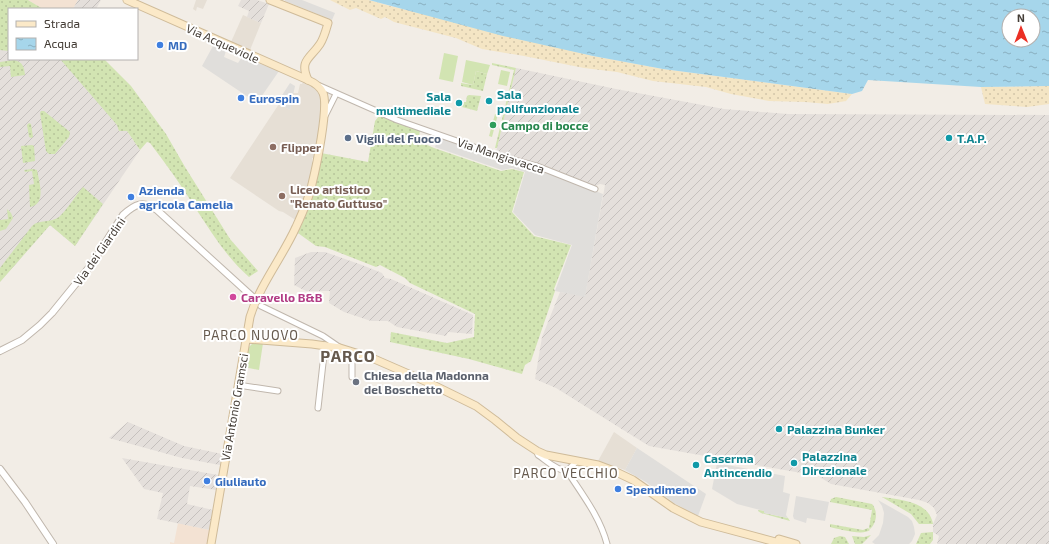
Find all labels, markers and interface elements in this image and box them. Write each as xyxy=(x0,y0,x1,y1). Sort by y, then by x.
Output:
legend xyxy=(8,8,138,60)
north arrow xyxy=(1001,8,1041,48)
text: N xyxy=(1017,11,1025,24)
text: Strada xyxy=(44,16,80,30)
street label: Via Acqueviole xyxy=(184,21,262,65)
text: Acqua xyxy=(44,36,78,50)
place label: MD xyxy=(168,38,187,52)
marker: MD xyxy=(155,40,165,50)
place label: Sala polifunzionale xyxy=(497,87,579,115)
place label: Sala multimediale xyxy=(376,89,451,117)
place label: Eurospin xyxy=(249,91,299,105)
marker: Eurospin xyxy=(236,93,246,103)
marker: Sala polifunzionale xyxy=(484,96,494,106)
marker: Sala multimediale xyxy=(454,98,464,108)
place label: Campo di bocce xyxy=(501,118,589,132)
marker: Campo di bocce xyxy=(488,120,498,130)
place label: Vigili del Fuoco xyxy=(356,131,441,145)
place label: T.A.P. xyxy=(957,131,987,145)
marker: Vigili del Fuoco xyxy=(343,133,353,143)
marker: T.A.P. xyxy=(944,133,954,143)
street label: Via Mangiavacca xyxy=(456,134,546,176)
place label: Flipper xyxy=(281,140,321,154)
marker: Flipper xyxy=(268,142,278,152)
place label: Liceo artistico "Renato Guttuso" xyxy=(290,182,387,210)
place label: Azienda agricola Camelia xyxy=(139,183,233,211)
marker: Liceo artistico "Renato Guttuso" xyxy=(277,191,287,201)
marker: Azienda agricola Camelia xyxy=(126,192,136,202)
street label: Via dei Giardini xyxy=(70,214,128,288)
place label: Caravello B&B xyxy=(241,290,323,304)
marker: Caravello B&B xyxy=(228,292,238,302)
district label: PARCO NUOVO xyxy=(203,327,299,343)
district label: PARCO xyxy=(320,346,376,365)
street label: Via Antonio Gramsci xyxy=(218,352,250,462)
place label: Chiesa della Madonna del Boschetto xyxy=(364,368,489,396)
marker: Chiesa della Madonna del Boschetto xyxy=(351,377,361,387)
place label: Palazzina Bunker xyxy=(787,422,885,436)
marker: Palazzina Bunker xyxy=(774,424,784,434)
place label: Palazzina Direzionale xyxy=(802,449,867,477)
place label: Caserma Antincendio xyxy=(704,451,772,479)
marker: Palazzina Direzionale xyxy=(789,458,799,468)
marker: Caserma Antincendio xyxy=(691,460,701,470)
district label: PARCO VECCHIO xyxy=(513,465,619,481)
place label: Giuliauto xyxy=(215,474,266,488)
marker: Giuliauto xyxy=(202,476,212,486)
place label: Spendimeno xyxy=(626,482,696,496)
marker: Spendimeno xyxy=(613,484,623,494)

